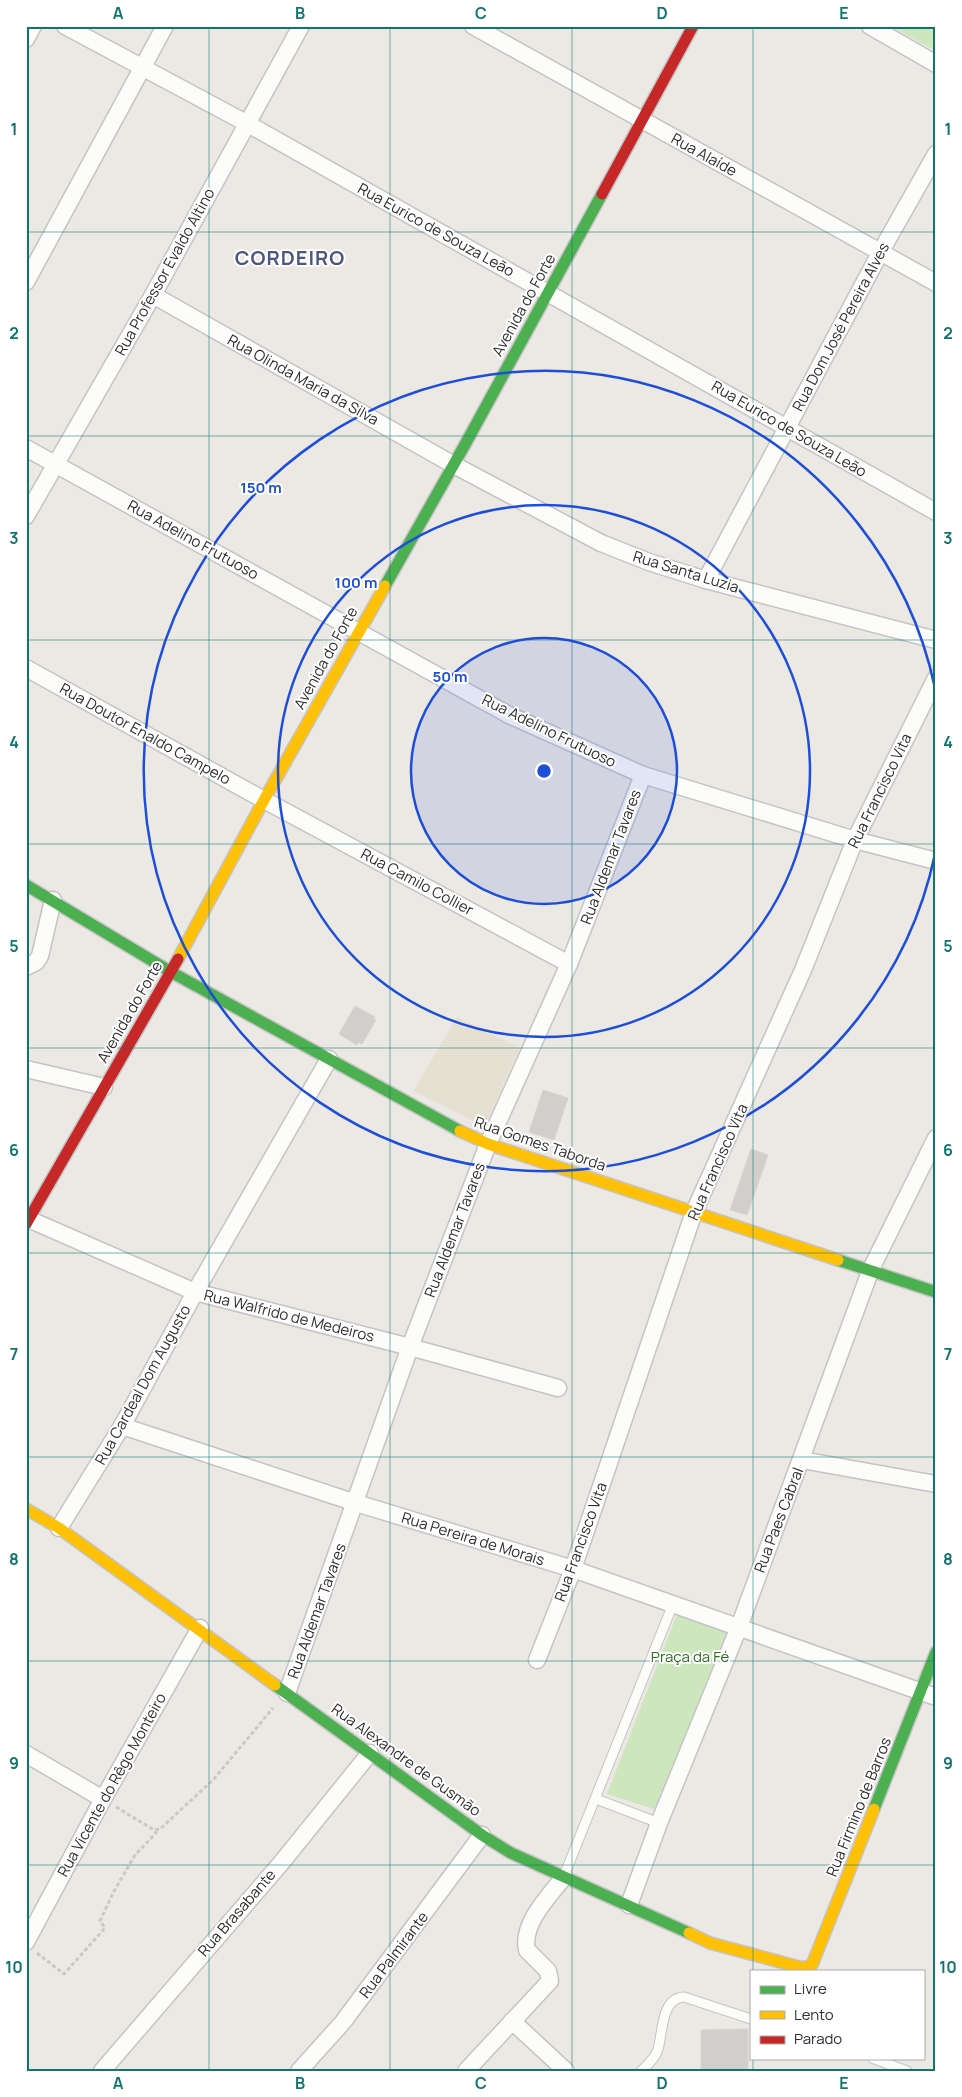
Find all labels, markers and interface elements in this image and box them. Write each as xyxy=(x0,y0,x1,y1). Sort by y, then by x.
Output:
text: A xyxy=(113,2,124,24)
text: B xyxy=(295,2,305,24)
text: C xyxy=(475,2,487,24)
text: D xyxy=(656,2,668,24)
text: E xyxy=(839,2,849,24)
text: 1 xyxy=(10,118,18,140)
text: 1 xyxy=(944,118,952,140)
street label: Rua Alaíde xyxy=(668,128,741,181)
street label: Rua Eurico de Souza Leão xyxy=(354,178,518,281)
street label: Rua Professor Evaldo Altino xyxy=(110,184,219,359)
street label: Rua Dom José Pereira Alves xyxy=(787,239,894,415)
district label: CORDEIRO xyxy=(235,244,345,271)
street label: Avenida do Forte xyxy=(487,250,561,360)
text: 2 xyxy=(9,322,19,344)
text: 2 xyxy=(943,322,953,344)
street label: Rua Olinda Maria da Silva xyxy=(224,329,383,430)
street label: Rua Eurico de Souza Leão xyxy=(708,375,871,482)
text: 150 m xyxy=(240,477,282,498)
street label: Rua Adelino Frutuoso xyxy=(124,495,263,584)
text: 3 xyxy=(9,527,19,549)
text: 3 xyxy=(943,527,953,549)
street label: Rua Santa Luzia xyxy=(631,545,742,598)
text: 100 m xyxy=(335,572,377,593)
street label: Avenida do Forte xyxy=(289,603,363,713)
text: 50 m xyxy=(432,666,468,687)
street label: Rua Doutor Enaldo Campelo xyxy=(56,678,235,789)
street label: Rua Adelino Frutuoso xyxy=(479,689,620,772)
street label: Rua Francisco Vita xyxy=(843,730,917,852)
text: 4 xyxy=(9,731,19,753)
text: 4 xyxy=(943,731,953,753)
centre of rings xyxy=(535,762,553,780)
street label: Rua Aldemar Tavares xyxy=(575,786,646,927)
street label: Rua Camilo Collier xyxy=(357,843,478,920)
text: 5 xyxy=(9,935,19,957)
text: 5 xyxy=(943,935,953,957)
street label: Avenida do Forte xyxy=(92,957,167,1066)
street label: Rua Francisco Vita xyxy=(682,1100,753,1223)
street label: Rua Gomes Taborda xyxy=(472,1111,609,1176)
text: 6 xyxy=(9,1139,19,1161)
text: 6 xyxy=(943,1139,953,1161)
street label: Rua Aldemar Tavares xyxy=(419,1159,490,1300)
street label: Rua Walfrido de Medeiros xyxy=(202,1284,377,1347)
street label: Rua Cardeal Dom Augusto xyxy=(90,1301,195,1468)
text: 7 xyxy=(10,1343,18,1365)
text: 7 xyxy=(944,1343,952,1365)
street label: Rua Paes Cabral xyxy=(749,1464,808,1576)
street label: Rua Francisco Vita xyxy=(549,1479,612,1604)
street label: Rua Pereira de Morais xyxy=(399,1507,547,1570)
street label: Rua Aldemar Tavares xyxy=(282,1540,351,1682)
text: 8 xyxy=(9,1548,19,1570)
text: 8 xyxy=(943,1548,953,1570)
park label: Praça da Fé xyxy=(651,1646,729,1667)
street label: Rua Vicente do Rêgo Monteiro xyxy=(52,1689,171,1880)
street label: Rua Alexandre de Gusmão xyxy=(327,1698,485,1821)
street label: Rua Firmino de Barros xyxy=(821,1734,896,1880)
text: 9 xyxy=(9,1752,19,1774)
text: 9 xyxy=(943,1752,953,1774)
street label: Rua Brasabante xyxy=(193,1864,280,1961)
street label: Rua Palmirante xyxy=(354,1907,433,2002)
text: 10 xyxy=(5,1956,23,1978)
text: 10 xyxy=(939,1956,957,1978)
legend xyxy=(750,1970,924,2060)
text: Livre xyxy=(794,1978,827,1999)
text: Lento xyxy=(794,2004,834,2025)
text: Parado xyxy=(794,2028,842,2049)
text: A xyxy=(113,2072,124,2094)
text: B xyxy=(295,2072,305,2094)
text: C xyxy=(475,2072,487,2094)
text: D xyxy=(656,2072,668,2094)
text: E xyxy=(839,2072,849,2094)

